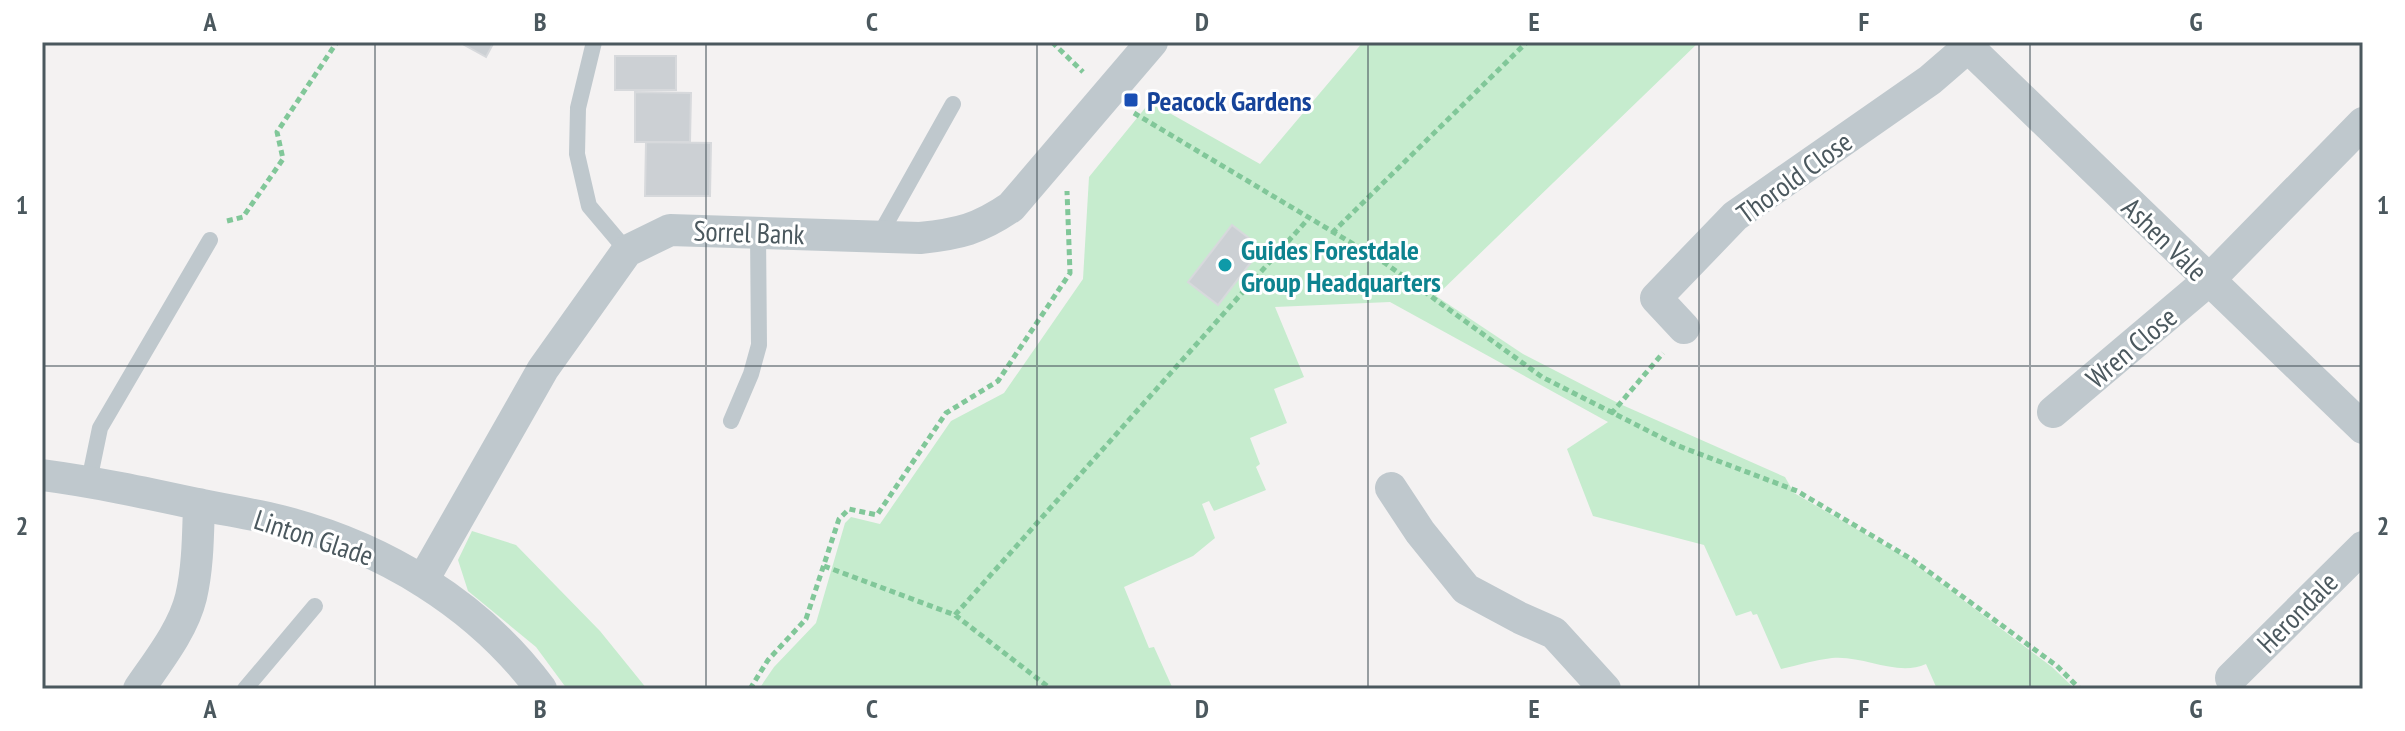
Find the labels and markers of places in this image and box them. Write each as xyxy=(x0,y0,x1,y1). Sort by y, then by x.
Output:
place label: Peacock Gardens xyxy=(1147,82,1312,119)
marker: Peacock Gardens xyxy=(1122,91,1140,109)
place label: Guides Forestdale Group Headquarters xyxy=(1241,231,1441,300)
marker: Guides Forestdale Group Headquarters xyxy=(1216,256,1234,274)

